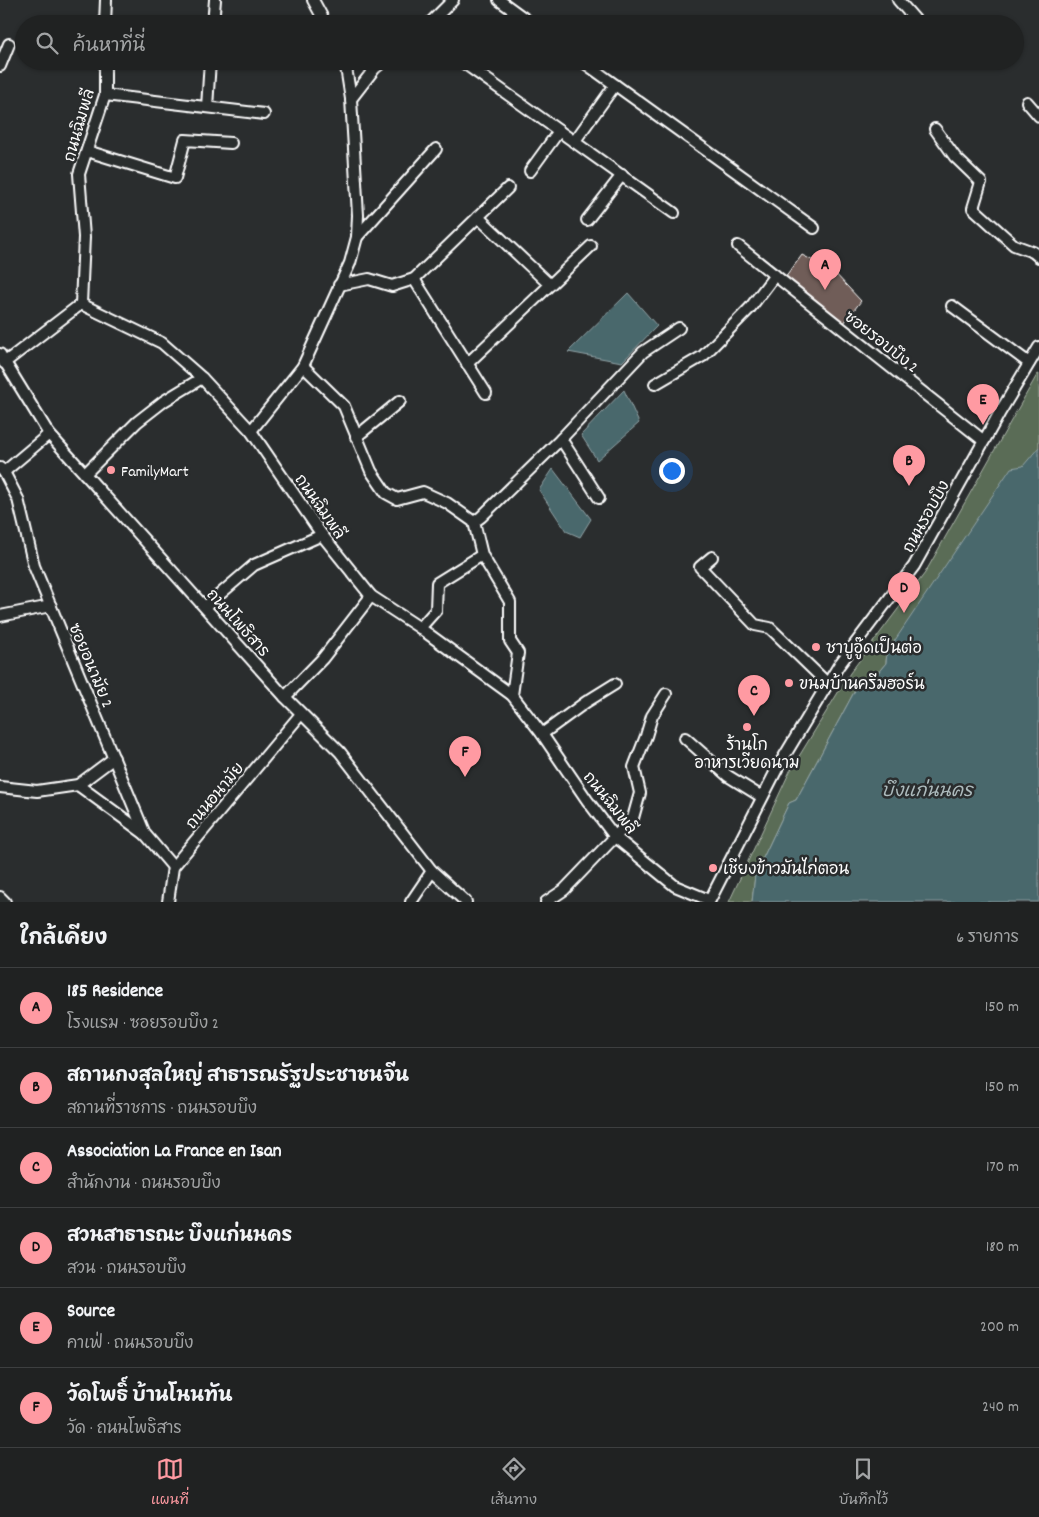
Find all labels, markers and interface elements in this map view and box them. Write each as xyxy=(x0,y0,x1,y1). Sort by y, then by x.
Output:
search box xyxy=(15,15,1024,70)
icon: search xyxy=(33,29,61,57)
text: ค้นหาที่นี่ xyxy=(73,34,145,61)
street label: ถนนฉิมพลี xyxy=(58,86,102,165)
pin: A xyxy=(809,249,841,290)
street label: ซอยรอบบึง 2 xyxy=(838,306,923,379)
pin: E xyxy=(967,384,999,425)
pin: B xyxy=(893,445,925,486)
your location xyxy=(659,458,685,484)
place label: FamilyMart xyxy=(121,461,189,484)
marker: FamilyMart xyxy=(105,464,117,476)
street label: ถนนฉิมพลี xyxy=(288,470,351,545)
street label: ถนนรอบบึง xyxy=(897,476,957,558)
pin: D xyxy=(888,572,920,613)
street label: ถนนโพธิสาร xyxy=(200,583,276,663)
street label: ซอยอนามัย 2 xyxy=(62,620,119,712)
place label: ชาบูอู๊ดเป็นต่อ xyxy=(826,636,922,661)
marker: ชาบูอู๊ดเป็นต่อ xyxy=(810,641,822,653)
place label: ขนมบ้านครีมฮอร์น xyxy=(799,672,925,697)
pin: C xyxy=(738,675,770,716)
marker: ขนมบ้านครีมฮอร์น xyxy=(783,677,795,689)
marker: ร้านโก อาหารเวียดนาม xyxy=(741,721,753,733)
place label: ร้านโก อาหารเวียดนาม xyxy=(695,733,799,776)
pin: F xyxy=(449,736,481,777)
street label: ถนนอนามัย xyxy=(180,758,251,835)
street label: ถนนฉิมพลี xyxy=(577,767,642,840)
water label: บึงแก่นนคร xyxy=(881,778,974,805)
place label: เชียงข้าวมันไก่ตอน xyxy=(723,857,850,882)
marker: เชียงข้าวมันไก่ตอน xyxy=(707,862,719,874)
text: ใกล้เคียง xyxy=(20,925,107,955)
text: 6 รายการ xyxy=(956,927,1019,950)
text: 185 Residence xyxy=(67,979,163,1006)
text: A xyxy=(32,996,40,1019)
text: 150 m xyxy=(985,996,1019,1019)
text: โรงแรม · ซอยรอบบึง 2 xyxy=(67,1013,219,1036)
text: สถานกงสุลใหญ่ สาธารณรัฐประชาชนจีน xyxy=(67,1064,409,1091)
text: B xyxy=(32,1076,40,1099)
text: 150 m xyxy=(985,1076,1019,1099)
text: สถานที่ราชการ · ถนนรอบบึง xyxy=(67,1098,257,1121)
text: Association La France en Isan xyxy=(67,1139,282,1166)
text: C xyxy=(32,1156,40,1179)
text: 170 m xyxy=(986,1156,1019,1179)
text: สำนักงาน · ถนนรอบบึง xyxy=(67,1173,221,1196)
text: สวนสาธารณะ บึงแก่นนคร xyxy=(67,1224,292,1251)
text: D xyxy=(32,1236,40,1259)
text: 180 m xyxy=(986,1236,1019,1259)
text: สวน · ถนนรอบบึง xyxy=(67,1258,186,1281)
text: Source xyxy=(67,1299,115,1326)
text: E xyxy=(32,1316,40,1339)
text: 200 m xyxy=(980,1316,1019,1339)
text: คาเฟ่ · ถนนรอบบึง xyxy=(67,1333,193,1356)
text: วัดโพธิ์ บ้านโนนทัน xyxy=(67,1384,233,1411)
text: F xyxy=(32,1396,40,1419)
text: 240 m xyxy=(982,1396,1019,1419)
text: วัด · ถนนโพธิสาร xyxy=(67,1418,182,1441)
tab: แผนที่ xyxy=(151,1455,189,1511)
tab: เส้นทาง xyxy=(491,1455,537,1511)
tab: บันทึกไว้ xyxy=(839,1455,888,1511)

